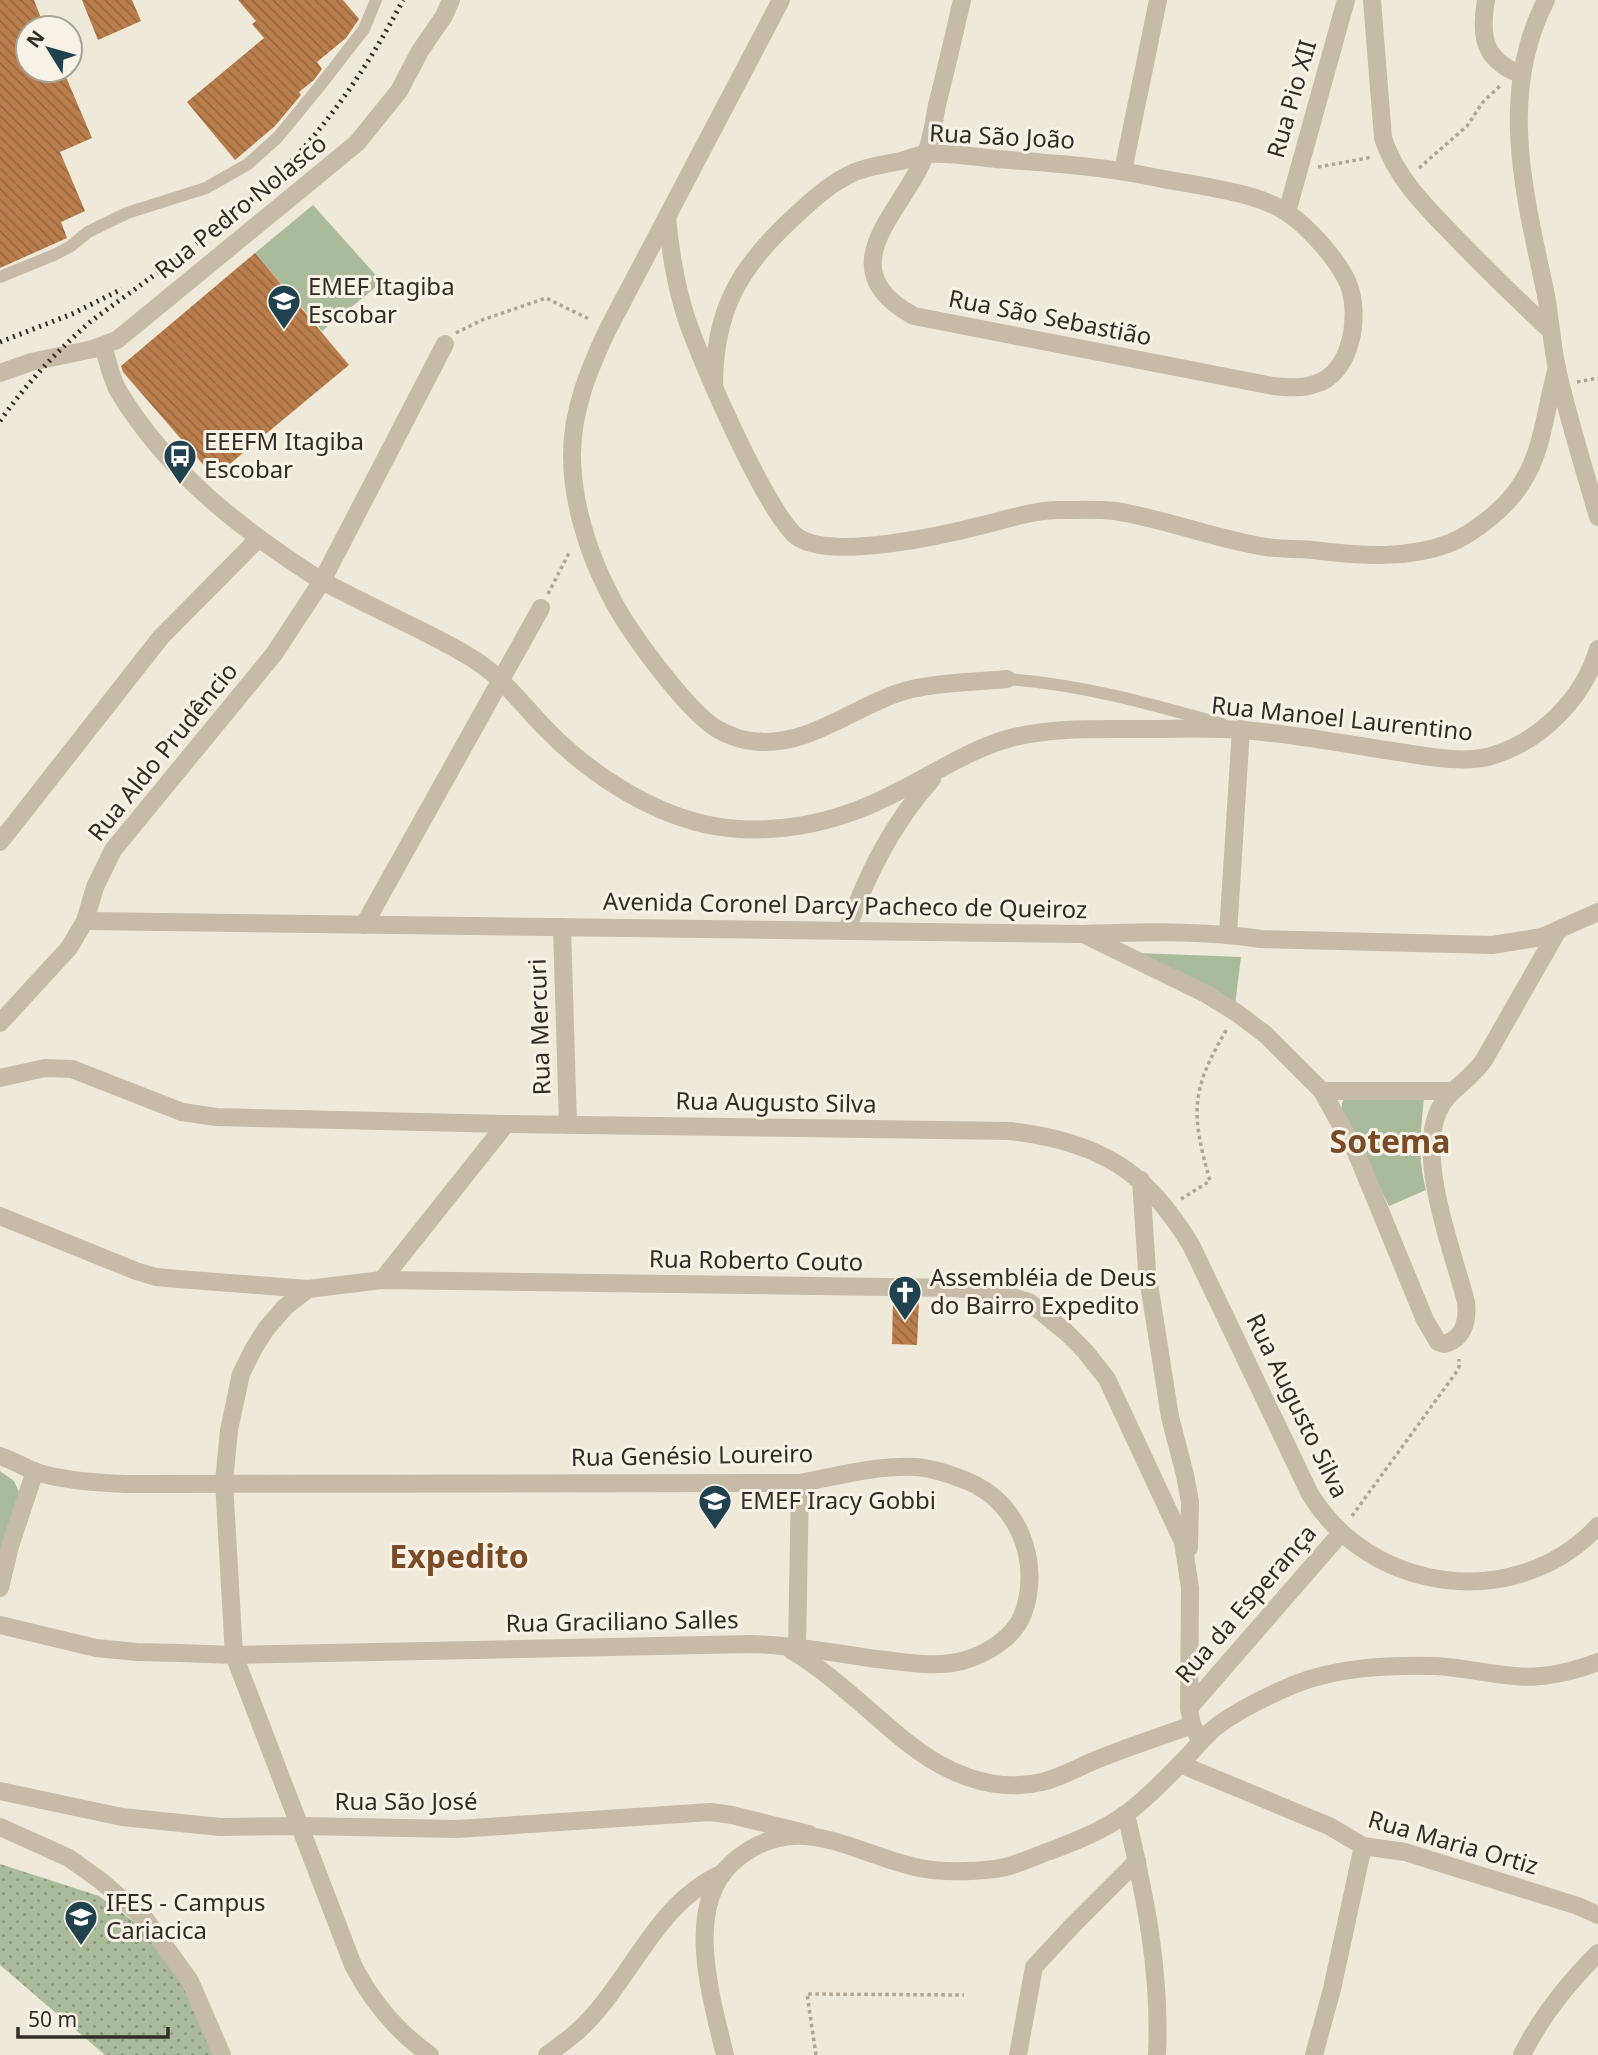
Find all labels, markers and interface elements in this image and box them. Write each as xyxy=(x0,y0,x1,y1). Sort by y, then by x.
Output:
north arrow xyxy=(14,14,84,84)
text: N xyxy=(20,25,50,53)
street label: Rua Pio XII xyxy=(1258,36,1323,161)
street label: Rua São João xyxy=(928,115,1076,156)
street label: Rua Pedro Nolasco xyxy=(147,126,333,286)
place label: EMEF Itagiba Escobar xyxy=(308,269,455,330)
street label: Rua São Sebastião xyxy=(946,281,1155,352)
school or university icon: EMEF Itagiba Escobar xyxy=(265,282,303,331)
place label: EEEFM Itagiba Escobar xyxy=(204,424,364,485)
bus stop icon: EEEFM Itagiba Escobar xyxy=(161,437,199,486)
street label: Rua Aldo Prudêncio xyxy=(79,655,244,847)
street label: Rua Manoel Laurentino xyxy=(1210,687,1475,748)
street label: Avenida Coronel Darcy Pacheco de Queiroz xyxy=(603,884,1087,925)
street label: Rua Mercuri xyxy=(520,958,557,1096)
street label: Rua Augusto Silva xyxy=(675,1083,877,1120)
district label: Sotema xyxy=(1330,1119,1451,1162)
street label: Rua Roberto Couto xyxy=(649,1241,863,1278)
place label: Assembléia de Deus do Bairro Expedito xyxy=(930,1260,1157,1321)
church icon: Assembléia de Deus do Bairro Expedito xyxy=(886,1273,924,1322)
street label: Rua Augusto Silva xyxy=(1239,1308,1357,1503)
street label: Rua Genésio Loureiro xyxy=(571,1436,813,1473)
school or university icon: EMEF Iracy Gobbi xyxy=(696,1482,734,1531)
place label: EMEF Iracy Gobbi xyxy=(740,1483,936,1516)
street label: Rua da Esperança xyxy=(1167,1517,1323,1689)
district label: Expedito xyxy=(389,1534,529,1577)
street label: Rua Graciliano Salles xyxy=(505,1602,739,1639)
street label: Rua São José xyxy=(335,1784,477,1817)
street label: Rua Maria Ortiz xyxy=(1365,1802,1542,1882)
place label: IFES - Campus Cariacica xyxy=(106,1885,265,1946)
school or university icon: IFES - Campus Cariacica xyxy=(62,1898,100,1947)
scale bar xyxy=(18,1996,168,2040)
text: 50 m xyxy=(28,2005,77,2033)

